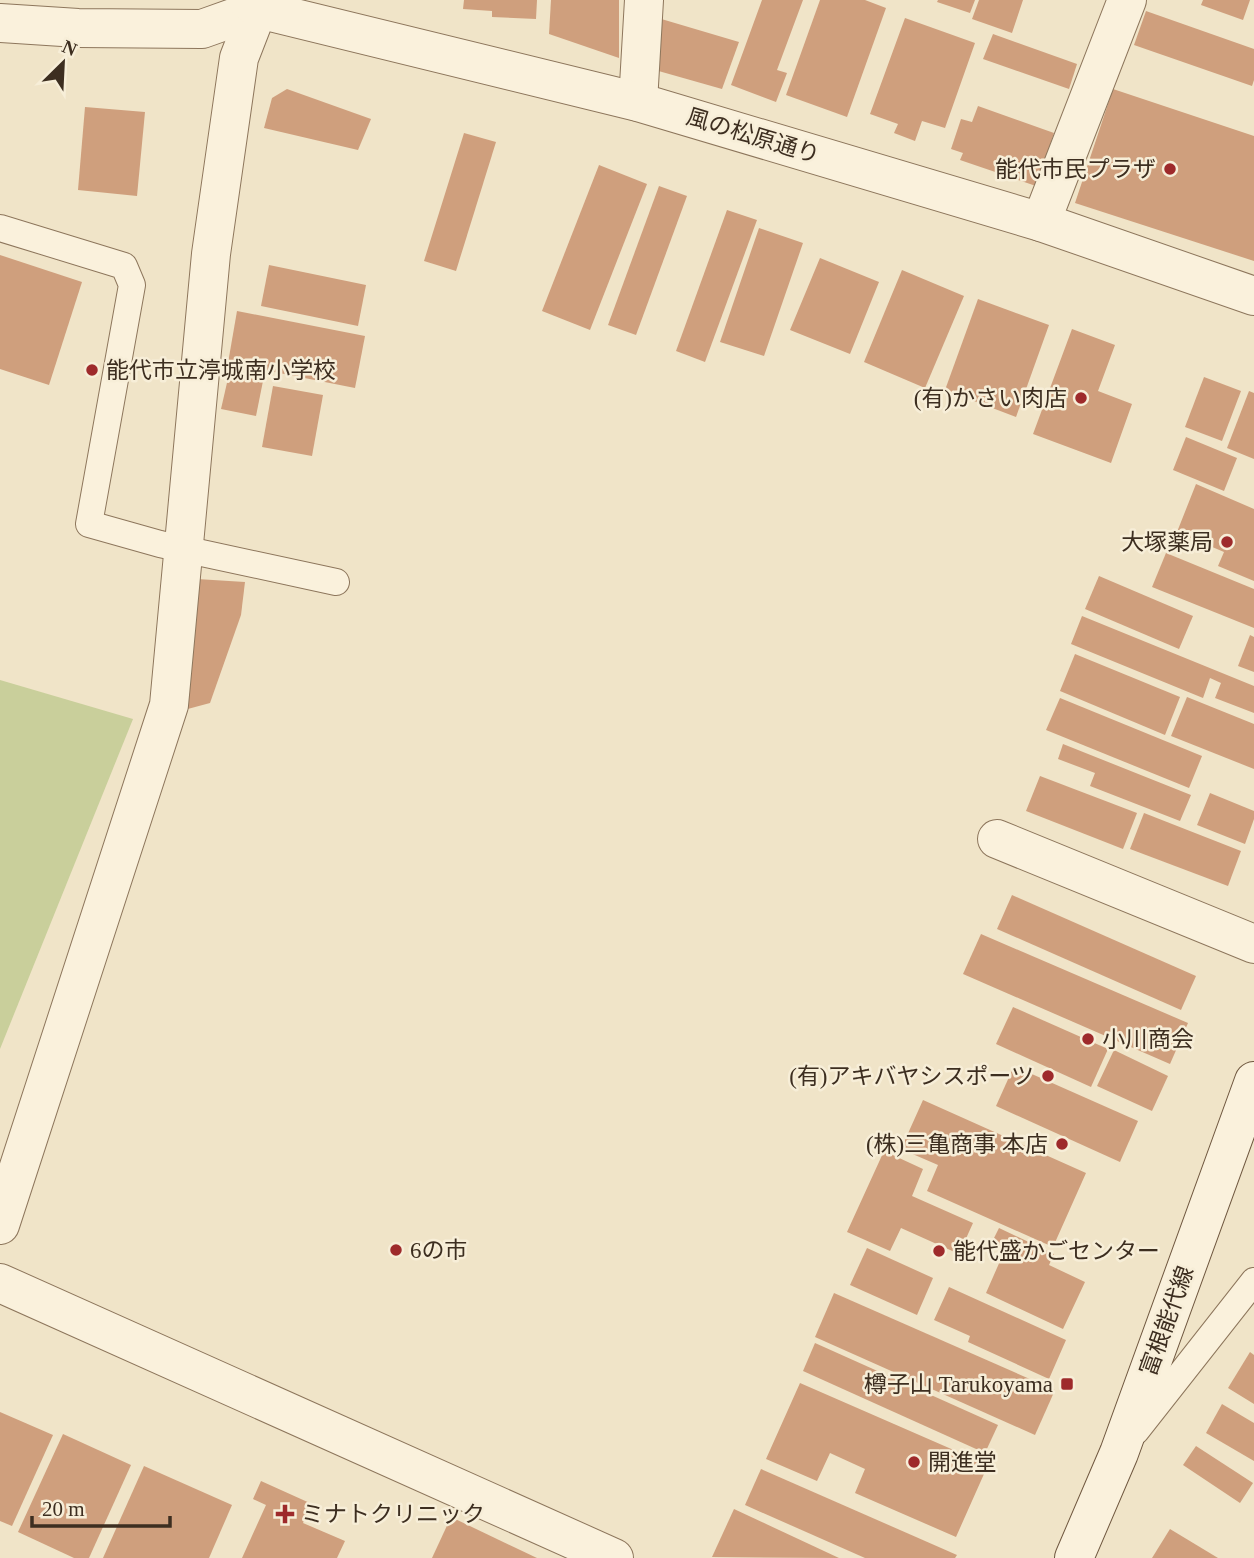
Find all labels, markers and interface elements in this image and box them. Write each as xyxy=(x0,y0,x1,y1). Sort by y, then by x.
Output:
north arrow xyxy=(28,28,98,98)
text: N xyxy=(59,36,80,60)
street label: 風の松原通り xyxy=(683,104,823,168)
place label: 能代市民プラザ xyxy=(995,157,1156,182)
marker: 能代市民プラザ xyxy=(1162,161,1178,177)
place label: 能代市立渟城南小学校 xyxy=(106,358,336,383)
marker: 能代市立渟城南小学校 xyxy=(84,362,100,378)
place label: (有)かさい肉店 xyxy=(914,386,1067,411)
marker: (有)かさい肉店 xyxy=(1073,390,1089,406)
place label: 大塚薬局 xyxy=(1121,530,1213,555)
marker: 大塚薬局 xyxy=(1219,534,1235,550)
place label: 小川商会 xyxy=(1102,1027,1194,1052)
marker: 小川商会 xyxy=(1080,1031,1096,1047)
place label: (有)アキバヤシスポーツ xyxy=(789,1064,1034,1089)
marker: (有)アキバヤシスポーツ xyxy=(1040,1068,1056,1084)
place label: (株)三亀商事 本店 xyxy=(866,1132,1048,1157)
marker: (株)三亀商事 本店 xyxy=(1054,1136,1070,1152)
place label: 6の市 xyxy=(410,1238,468,1263)
place label: 能代盛かごセンター xyxy=(953,1239,1160,1264)
marker: 6の市 xyxy=(388,1242,404,1258)
marker: 能代盛かごセンター xyxy=(931,1243,947,1259)
street label: 富根能代線 xyxy=(1136,1263,1198,1379)
place label: 樽子山 Tarukoyama xyxy=(864,1372,1053,1397)
marker: 樽子山 Tarukoyama xyxy=(1059,1376,1075,1392)
place label: 開進堂 xyxy=(928,1450,997,1475)
marker: 開進堂 xyxy=(906,1454,922,1470)
scale bar xyxy=(32,1484,170,1528)
text: 20 m xyxy=(42,1497,85,1521)
place label: ミナトクリニック xyxy=(301,1502,485,1527)
marker: ミナトクリニック xyxy=(275,1504,295,1524)

